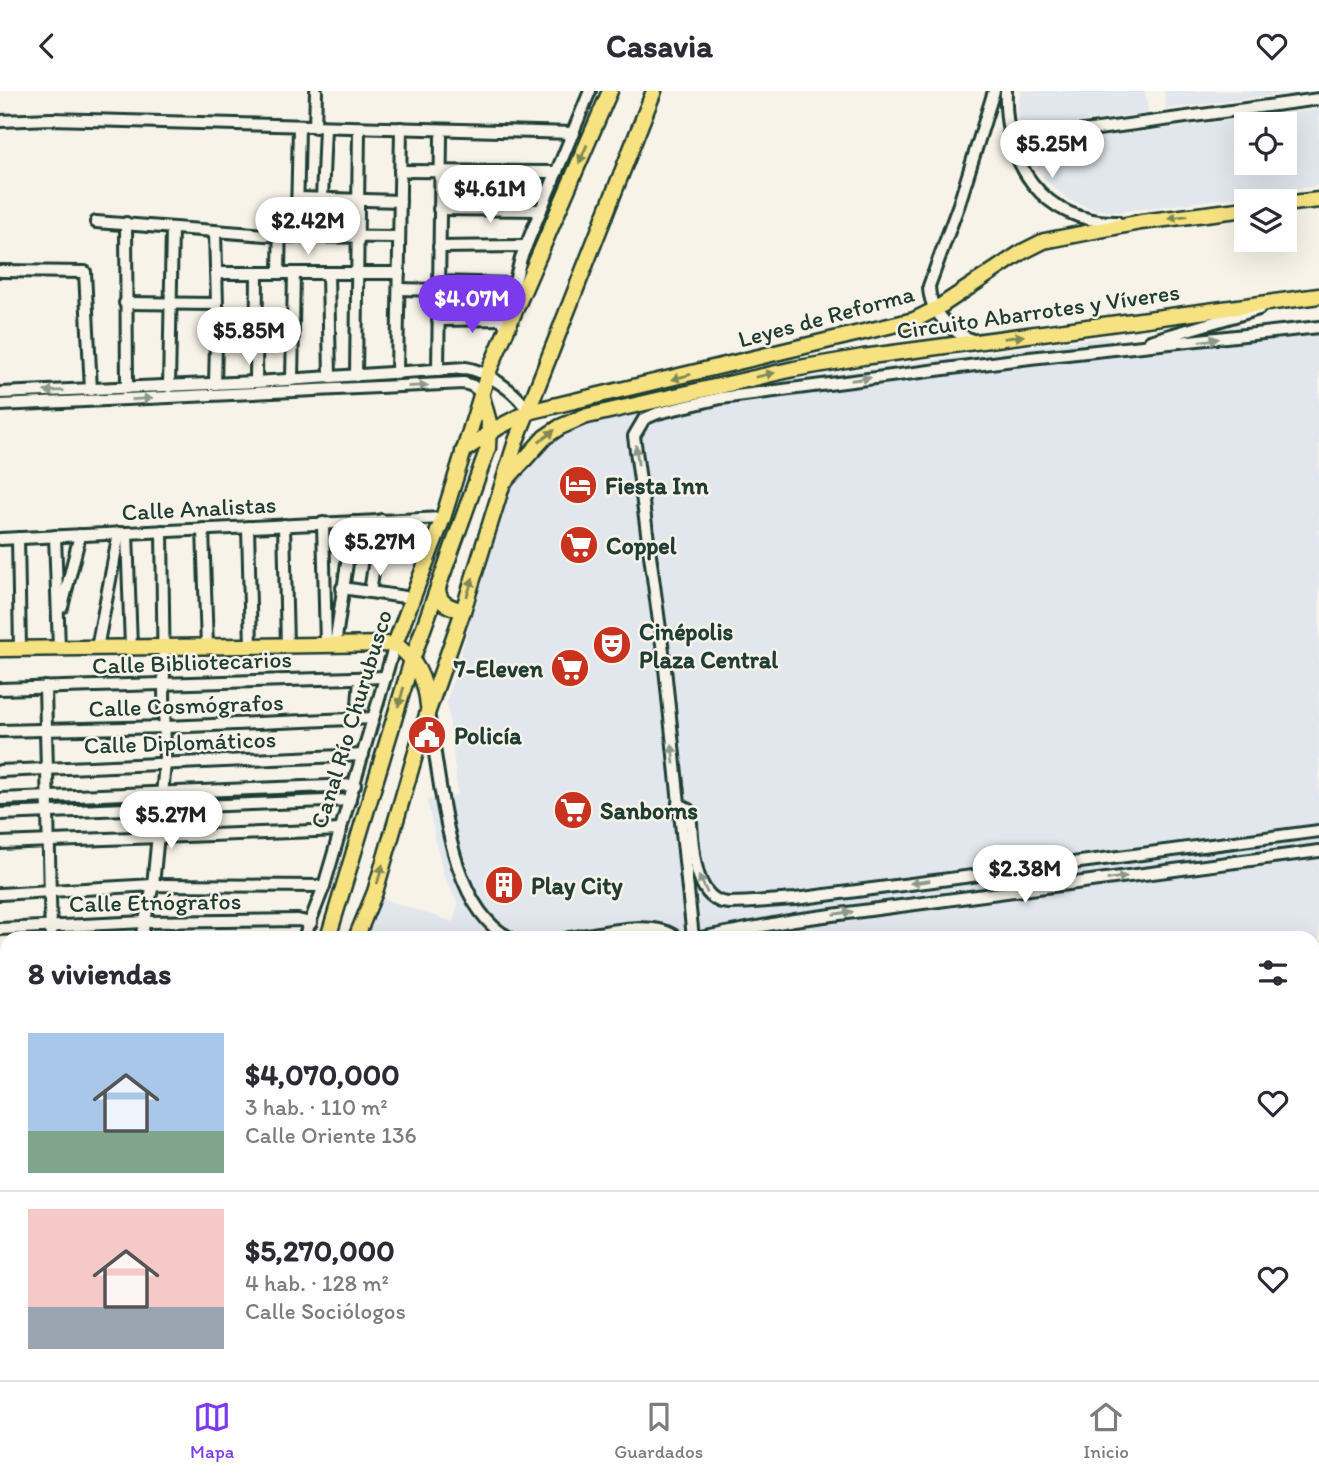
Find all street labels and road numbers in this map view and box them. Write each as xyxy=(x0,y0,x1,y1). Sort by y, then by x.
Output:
street label: Circuito Abarrotes y Víveres xyxy=(894,277,1182,345)
street label: Leyes de Reforma xyxy=(735,278,918,353)
street label: Calle Analistas xyxy=(121,489,277,527)
street label: Canal Río Churubusco xyxy=(304,606,398,832)
street label: Calle Bibliotecarios xyxy=(91,644,293,680)
street label: Calle Cosmógrafos xyxy=(88,687,284,723)
street label: Calle Diplomáticos xyxy=(83,724,277,760)
street label: Calle Etnógrafos xyxy=(69,886,241,918)

